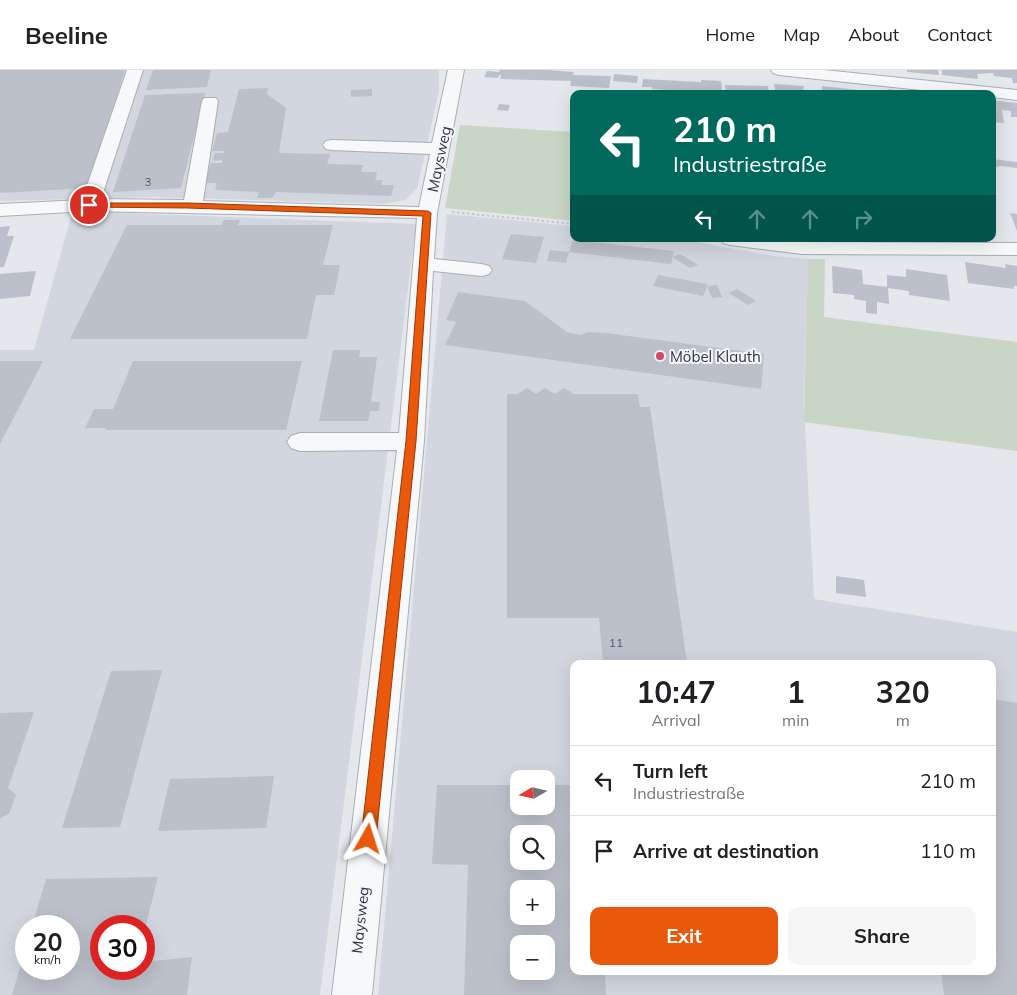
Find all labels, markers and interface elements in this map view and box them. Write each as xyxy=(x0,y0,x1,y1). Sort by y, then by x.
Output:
text: Beeline xyxy=(25,20,108,50)
text: Home xyxy=(705,23,755,46)
text: Map xyxy=(783,23,820,46)
text: About xyxy=(848,23,899,46)
text: Contact xyxy=(927,23,992,46)
text: 210 m xyxy=(673,107,777,151)
icon: left xyxy=(590,110,655,175)
street label: Maysweg xyxy=(423,124,455,194)
text: Industriestraße xyxy=(673,150,827,178)
house number: 3 xyxy=(145,175,151,189)
pin xyxy=(68,184,110,226)
icon: arrive xyxy=(75,191,103,219)
icon: left xyxy=(690,205,718,233)
icon: ahead xyxy=(743,205,771,233)
icon: ahead xyxy=(796,205,824,233)
icon: right xyxy=(849,205,877,233)
place label: Möbel Klauth xyxy=(670,347,761,366)
marker: Möbel Klauth xyxy=(654,350,666,362)
house number: 11 xyxy=(609,635,623,650)
text: 10:47 xyxy=(636,673,716,711)
text: 1 xyxy=(787,673,805,711)
text: 320 xyxy=(876,673,930,711)
text: Arrival xyxy=(652,710,701,730)
text: min xyxy=(782,710,809,730)
text: m xyxy=(896,710,910,730)
text: Turn left xyxy=(633,759,708,783)
icon: left xyxy=(590,767,618,795)
text: 210 m xyxy=(920,769,976,793)
north arrow xyxy=(510,770,555,815)
map controls xyxy=(510,770,555,980)
text: Industriestraße xyxy=(633,783,745,803)
position arrow xyxy=(341,812,393,864)
button: search xyxy=(510,825,555,870)
icon: arrive xyxy=(590,837,618,865)
text: Arrive at destination xyxy=(633,839,819,863)
text: 110 m xyxy=(920,839,976,863)
button: + xyxy=(510,880,555,925)
street label: Maysweg xyxy=(347,886,373,954)
button: Exit xyxy=(590,907,778,965)
button: Share xyxy=(788,907,976,965)
speed limit sign: 30 xyxy=(90,915,155,980)
text: 20 xyxy=(32,926,63,957)
button: − xyxy=(510,935,555,980)
text: km/h xyxy=(34,952,61,967)

